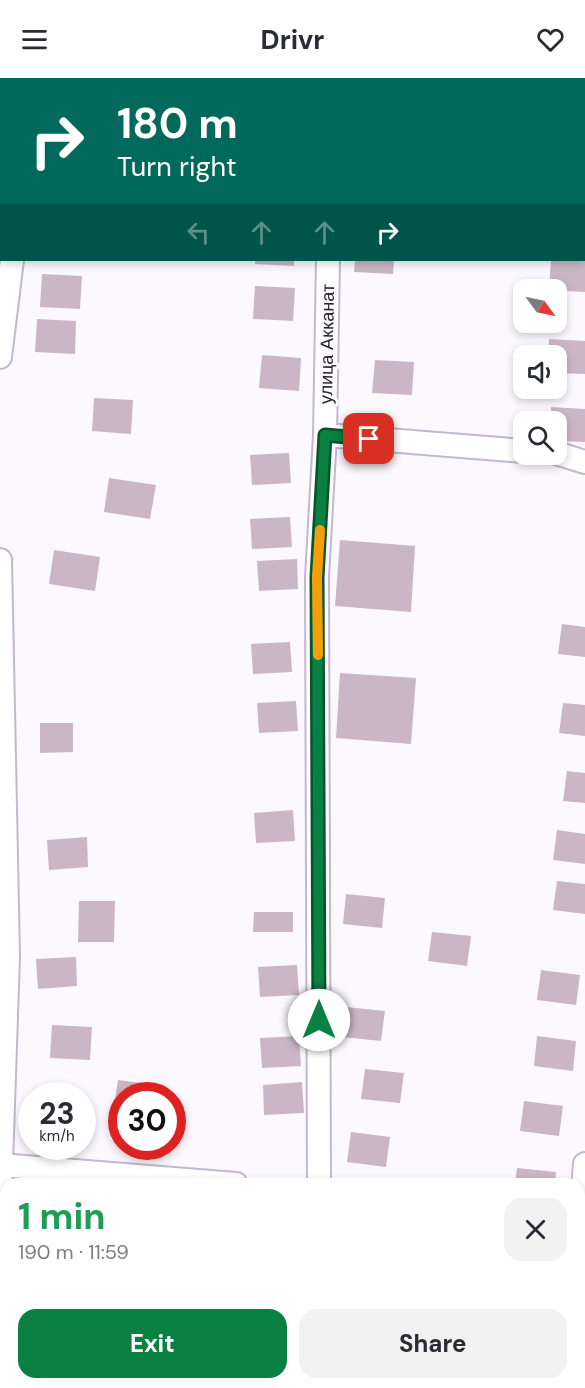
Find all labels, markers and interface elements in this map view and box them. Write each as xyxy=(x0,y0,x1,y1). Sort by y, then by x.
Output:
text: Drivr xyxy=(261,22,324,57)
icon: menu xyxy=(18,23,51,56)
icon: heart xyxy=(534,23,567,56)
text: 180 m xyxy=(117,96,238,151)
icon: right xyxy=(18,102,96,180)
text: Turn right xyxy=(117,149,237,184)
icon: left xyxy=(182,216,215,249)
icon: ahead xyxy=(245,216,278,249)
icon: ahead xyxy=(308,216,341,249)
icon: right xyxy=(371,216,404,249)
north arrow xyxy=(513,279,567,333)
map controls xyxy=(513,279,567,465)
street label: улица Акканат xyxy=(314,284,340,404)
button: sound xyxy=(513,345,567,399)
button: search xyxy=(513,411,567,465)
pin xyxy=(343,413,394,464)
icon: arrive xyxy=(352,422,385,455)
position arrow xyxy=(287,988,351,1052)
speed limit sign: 30 xyxy=(108,1082,186,1160)
text: 23 xyxy=(39,1094,75,1133)
text: km/h xyxy=(39,1126,75,1146)
text: 1 min xyxy=(18,1193,106,1240)
button: close xyxy=(504,1198,567,1261)
text: 190 m · 11:59 xyxy=(18,1239,129,1265)
button: Exit xyxy=(18,1309,287,1378)
button: Share xyxy=(299,1309,567,1378)

